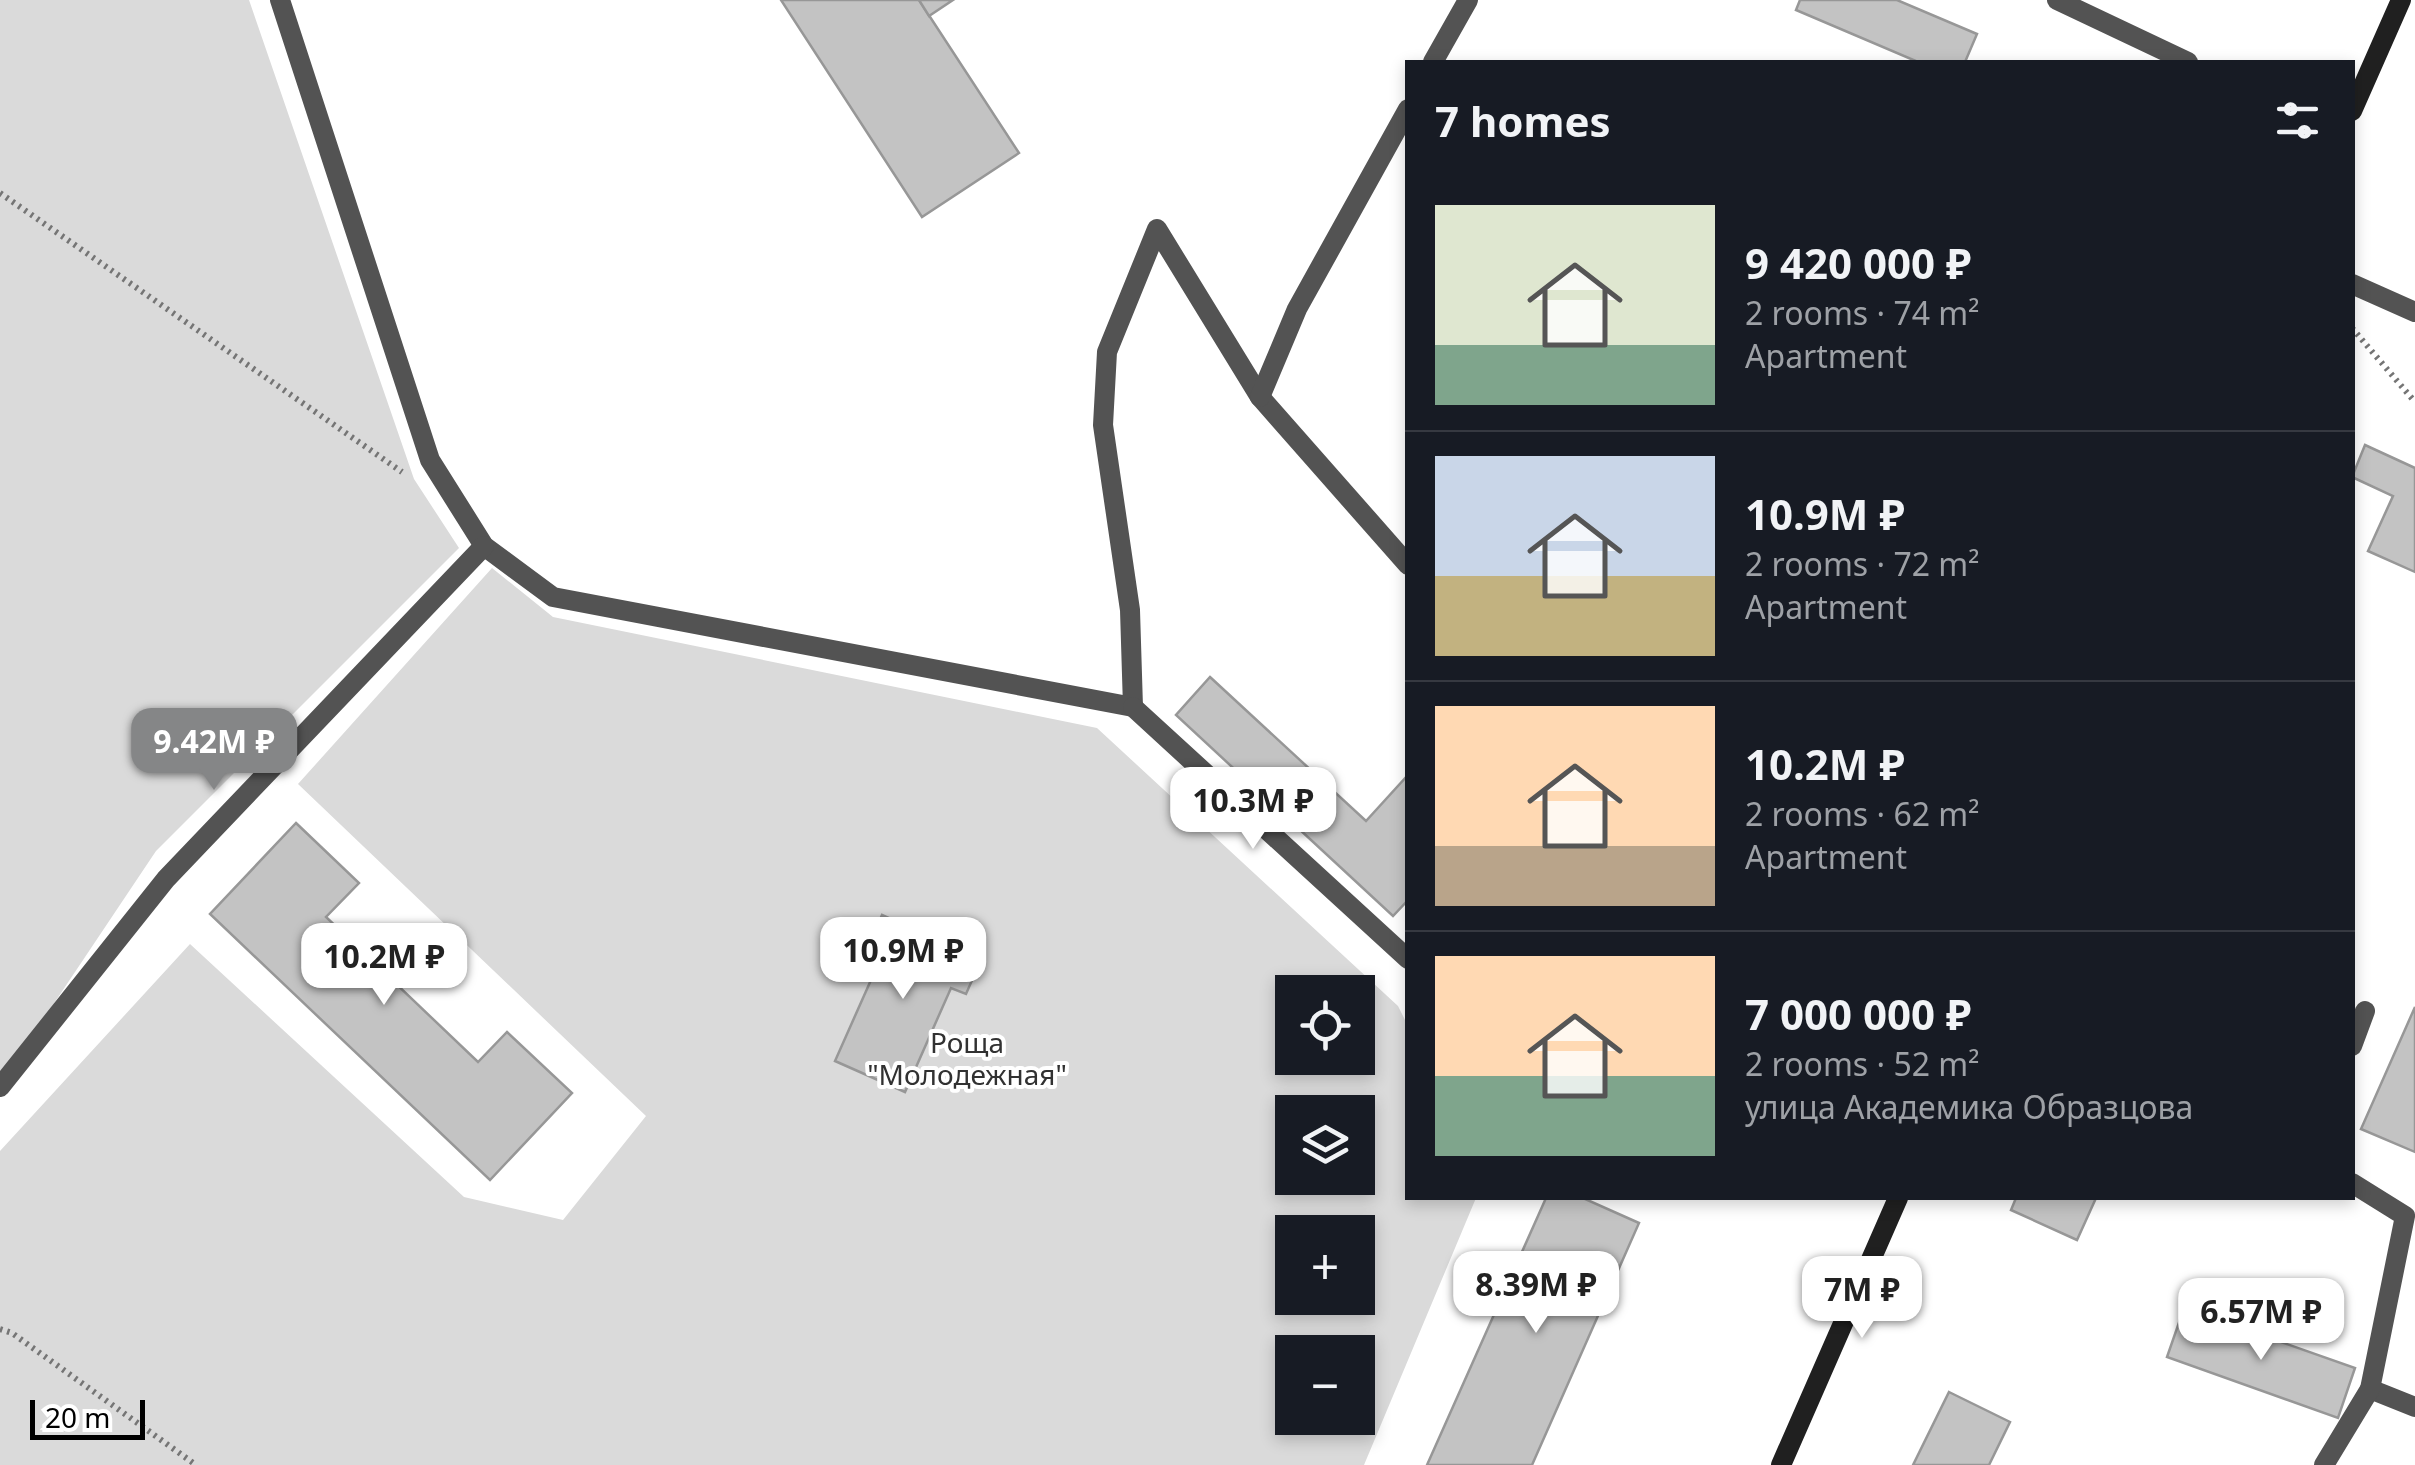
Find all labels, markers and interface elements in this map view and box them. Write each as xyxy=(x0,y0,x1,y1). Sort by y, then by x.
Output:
text: 7 homes xyxy=(1435,92,1611,149)
icon: filters xyxy=(2270,93,2325,148)
text: 9 420 000 ₽ xyxy=(1745,234,1971,291)
icon: home xyxy=(1515,245,1635,365)
text: 2 rooms · 74 m² xyxy=(1745,291,1979,334)
text: Apartment xyxy=(1745,334,1907,377)
text: 10.9M ₽ xyxy=(1745,485,1905,542)
icon: home xyxy=(1515,496,1635,616)
text: 2 rooms · 72 m² xyxy=(1745,542,1979,585)
text: Apartment xyxy=(1745,585,1907,628)
pin: 9.42M ₽ xyxy=(122,708,306,793)
text: 9.42M ₽ xyxy=(153,719,275,762)
text: 10.2M ₽ xyxy=(1745,735,1905,792)
icon: home xyxy=(1515,746,1635,866)
pin: 10.3M ₽ xyxy=(1161,767,1345,852)
text: 10.3M ₽ xyxy=(1192,778,1314,821)
text: 2 rooms · 62 m² xyxy=(1745,792,1979,835)
text: Apartment xyxy=(1745,835,1907,878)
pin: 10.9M ₽ xyxy=(811,917,995,1002)
pin: 10.2M ₽ xyxy=(292,923,476,1008)
text: 10.9M ₽ xyxy=(842,928,964,971)
text: 10.2M ₽ xyxy=(323,934,445,977)
map controls xyxy=(1275,975,1375,1435)
button: locate xyxy=(1275,975,1375,1075)
text: 7 000 000 ₽ xyxy=(1745,985,1971,1042)
icon: home xyxy=(1515,996,1635,1116)
park label: Роща "Молодежная" xyxy=(867,1023,1067,1093)
text: 2 rooms · 52 m² xyxy=(1745,1042,1979,1085)
text: улица Академика Образцова xyxy=(1745,1085,2193,1128)
button: layers xyxy=(1275,1095,1375,1195)
button: + xyxy=(1275,1215,1375,1315)
pin: 8.39M ₽ xyxy=(1444,1251,1628,1336)
pin: 7M ₽ xyxy=(1803,1256,1921,1341)
text: 8.39M ₽ xyxy=(1475,1262,1597,1305)
text: 7M ₽ xyxy=(1824,1267,1900,1310)
pin: 6.57M ₽ xyxy=(2169,1278,2353,1363)
text: 6.57M ₽ xyxy=(2200,1289,2322,1332)
button: − xyxy=(1275,1335,1375,1435)
scale bar xyxy=(30,1395,145,1440)
text: 20 m xyxy=(45,1398,111,1436)

